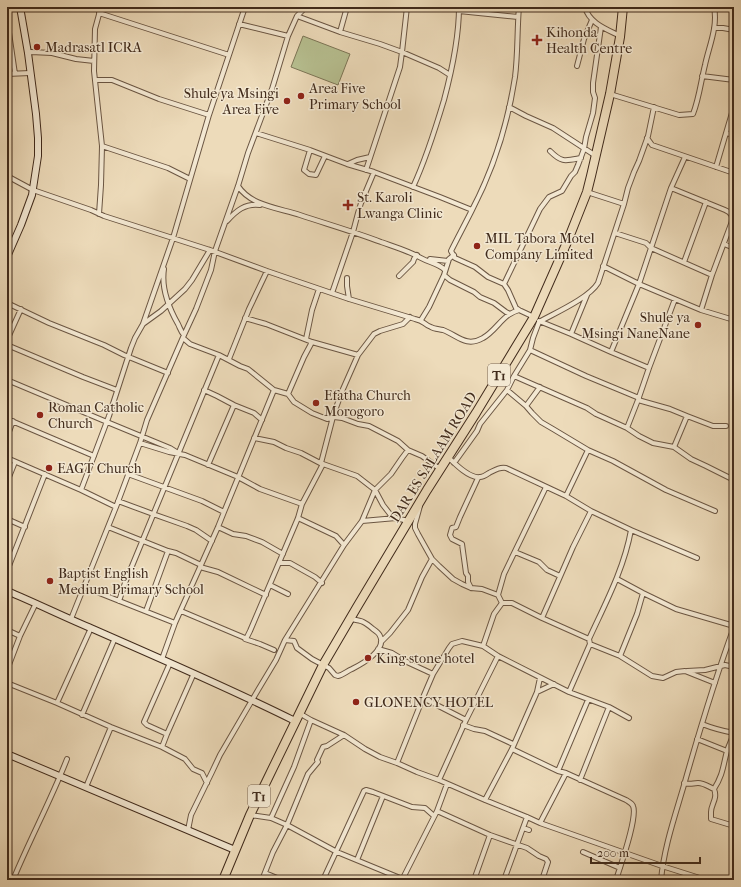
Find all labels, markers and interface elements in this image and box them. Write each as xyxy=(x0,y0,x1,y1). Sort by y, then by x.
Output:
place label: Kihonda Health Centre xyxy=(546,24,632,57)
marker: Kihonda Health Centre xyxy=(531,34,543,46)
place label: Madrasatl ICRA xyxy=(45,39,143,56)
marker: Madrasatl ICRA xyxy=(32,42,42,52)
place label: Area Five Primary School xyxy=(308,80,401,113)
place label: Shule ya Msingi Area Five xyxy=(184,85,279,118)
marker: Area Five Primary School xyxy=(296,91,306,101)
marker: Shule ya Msingi Area Five xyxy=(282,96,292,106)
place label: St. Karoli Lwanga Clinic xyxy=(357,189,443,222)
marker: St. Karoli Lwanga Clinic xyxy=(342,199,354,211)
place label: MIL Tabora Motel Company Limited xyxy=(485,230,595,263)
marker: MIL Tabora Motel Company Limited xyxy=(472,241,482,251)
place label: Shule ya Msingi NaneNane xyxy=(582,309,691,342)
marker: Shule ya Msingi NaneNane xyxy=(693,320,703,330)
road number: T1 xyxy=(488,364,510,386)
place label: Efatha Church Morogoro xyxy=(324,387,411,420)
street label: DAR ES SALAAM ROAD xyxy=(386,389,481,526)
marker: Efatha Church Morogoro xyxy=(311,398,321,408)
place label: Roman Catholic Church xyxy=(48,399,144,432)
marker: Roman Catholic Church xyxy=(35,410,45,420)
place label: EAGT Church xyxy=(57,460,142,477)
marker: EAGT Church xyxy=(44,463,54,473)
place label: Baptist English Medium Primary School xyxy=(58,565,204,598)
marker: Baptist English Medium Primary School xyxy=(45,576,55,586)
place label: King stone hotel xyxy=(376,650,475,667)
marker: King stone hotel xyxy=(363,653,373,663)
place label: GLONENCY HOTEL xyxy=(364,694,494,711)
marker: GLONENCY HOTEL xyxy=(351,697,361,707)
road number: T1 xyxy=(248,785,270,807)
scale bar xyxy=(591,839,700,865)
text: 200 m xyxy=(597,846,629,860)

